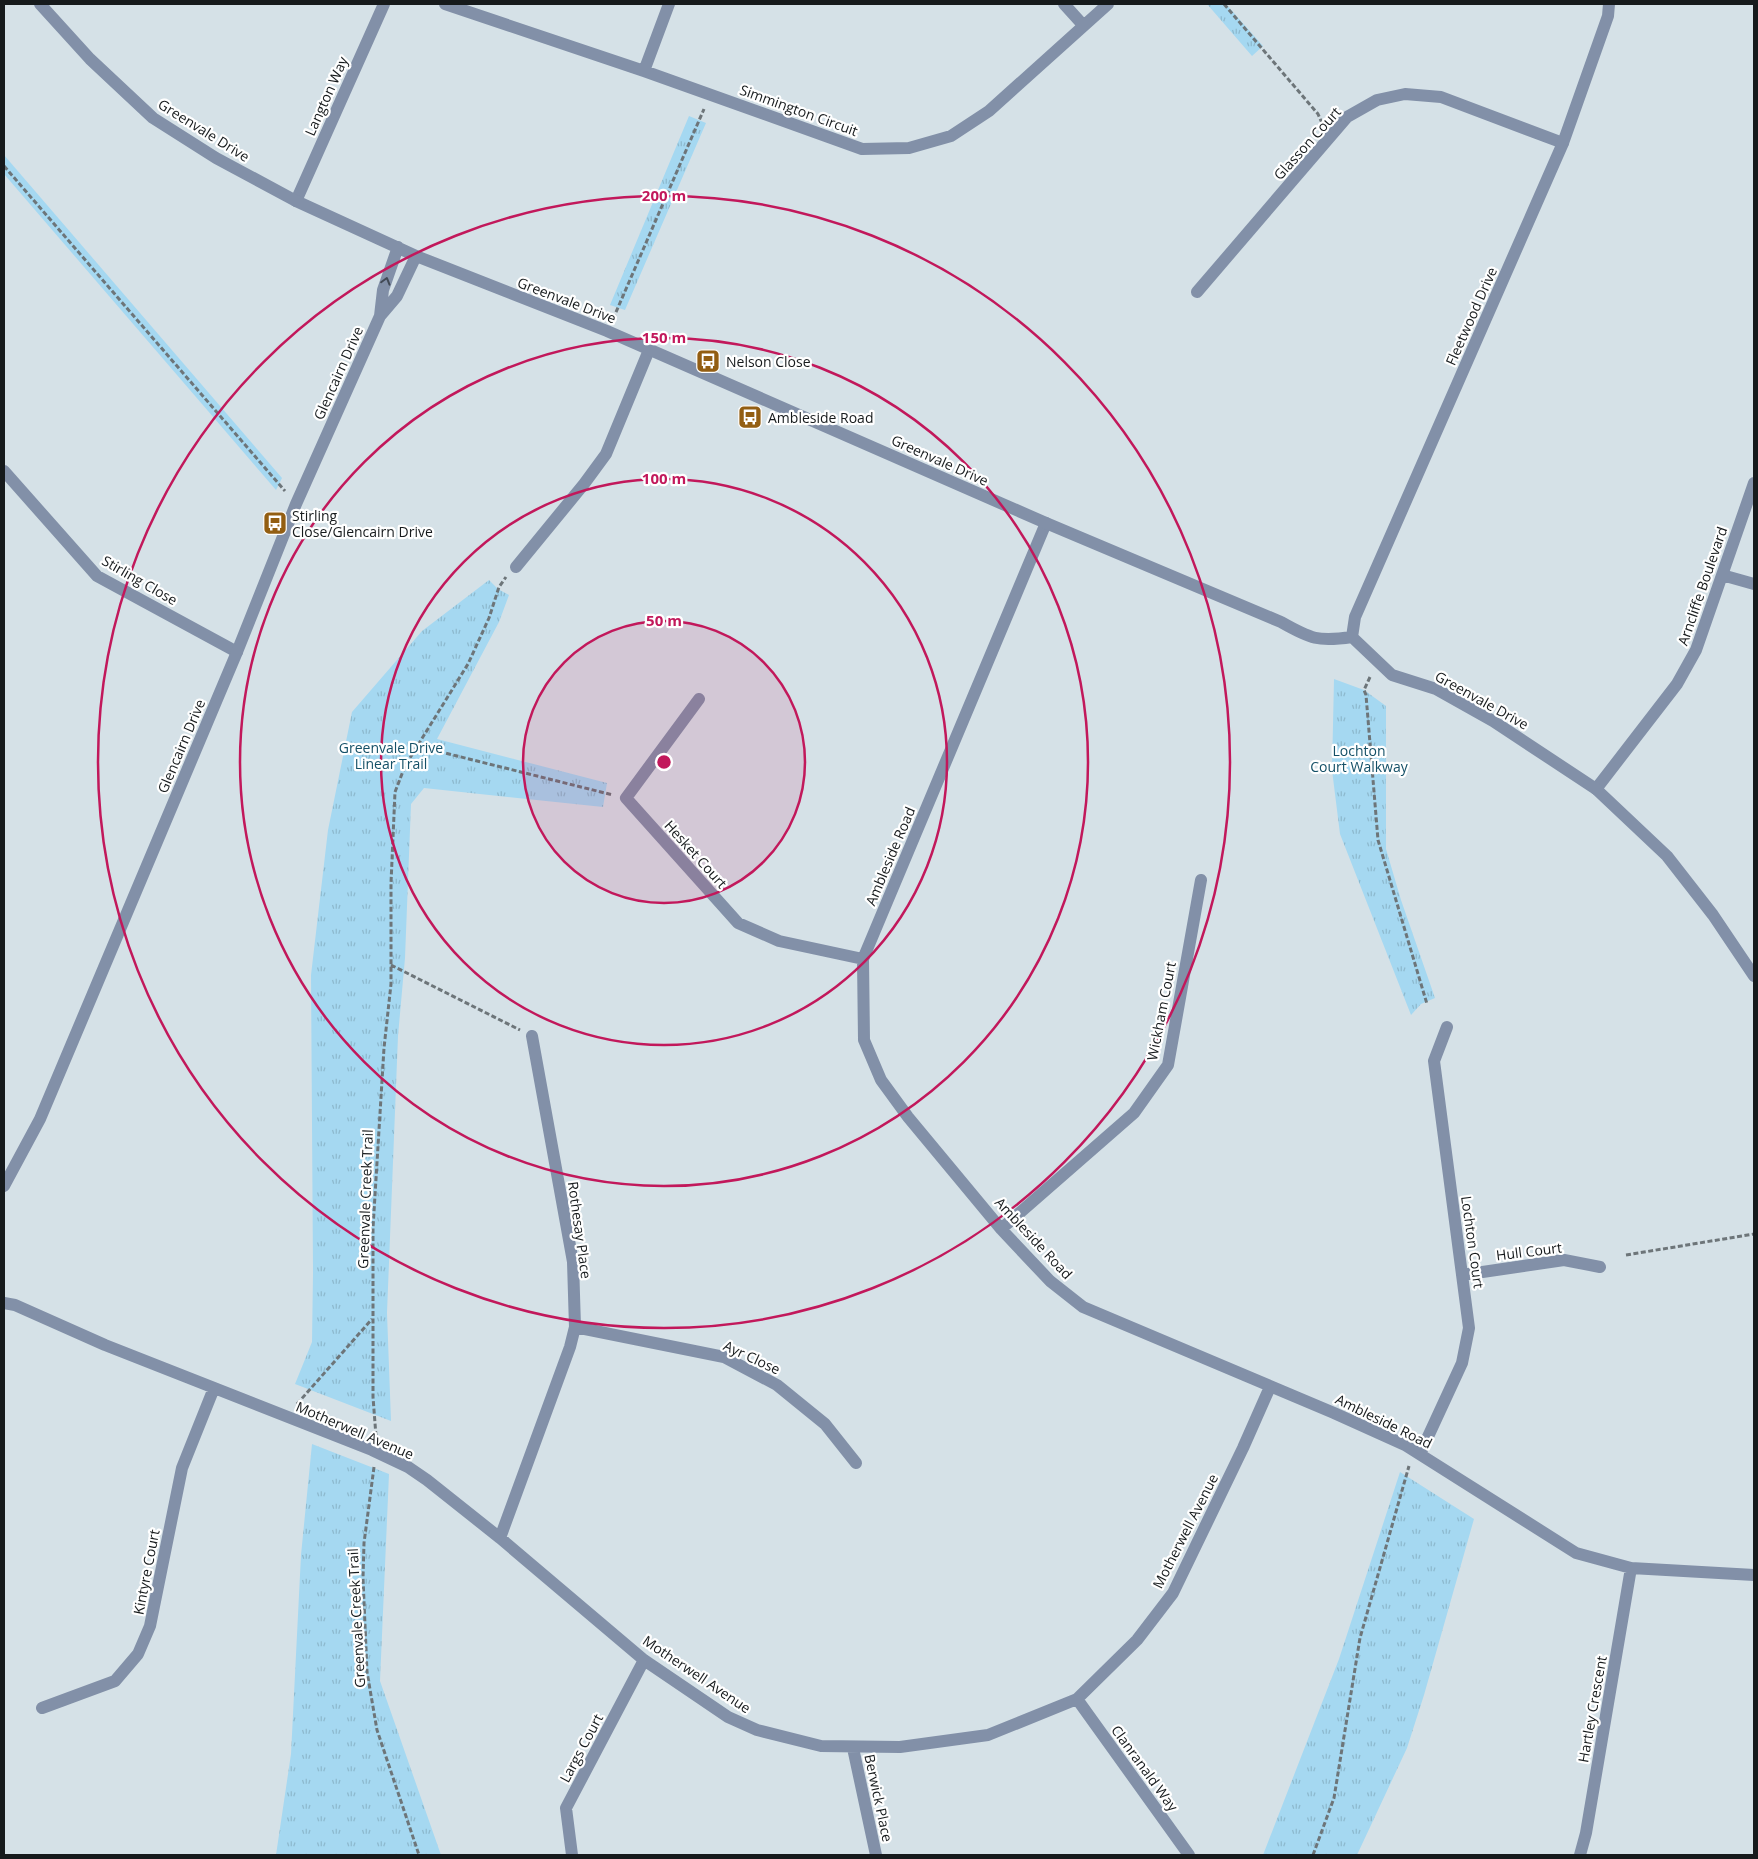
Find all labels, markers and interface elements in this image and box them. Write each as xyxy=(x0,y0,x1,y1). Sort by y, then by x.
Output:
street label: Langton Way xyxy=(300,53,352,139)
street label: Simmington Circuit xyxy=(737,80,861,140)
street label: Greenvale Drive xyxy=(155,94,253,166)
street label: Glasson Court xyxy=(1269,102,1345,184)
text: 200 m xyxy=(642,185,686,205)
street label: Fleetwood Drive xyxy=(1441,264,1501,368)
street label: Greenvale Drive xyxy=(515,272,619,328)
one-way arrow xyxy=(380,276,391,285)
street label: Glencairn Drive xyxy=(309,323,367,423)
text: 150 m xyxy=(642,327,686,347)
bus stop icon: Nelson Close xyxy=(695,348,721,374)
place label: Nelson Close xyxy=(726,352,811,371)
bus stop icon: Ambleside Road xyxy=(737,404,763,430)
place label: Ambleside Road xyxy=(768,408,873,427)
street label: Greenvale Drive xyxy=(888,430,992,490)
text: 100 m xyxy=(642,468,686,488)
place label: Stirling Close/Glencairn Drive xyxy=(292,506,433,541)
bus stop icon: Stirling Close/Glencairn Drive xyxy=(262,510,288,536)
street label: Arncliffe Boulevard xyxy=(1673,524,1731,648)
street label: Stirling Close xyxy=(99,551,181,609)
text: 50 m xyxy=(646,610,682,630)
street label: Greenvale Drive xyxy=(1432,666,1532,734)
street label: Glencairn Drive xyxy=(153,696,209,796)
park label: Greenvale Drive Linear Trail xyxy=(339,738,443,773)
park label: Lochton Court Walkway xyxy=(1310,741,1409,776)
centre of rings xyxy=(655,753,673,771)
street label: Ambleside Road xyxy=(861,804,919,908)
street label: Hesket Court xyxy=(660,816,732,892)
street label: Wickham Court xyxy=(1142,960,1180,1062)
street label: Greenvale Creek Trail xyxy=(353,1129,377,1269)
street label: Rothesay Place xyxy=(564,1180,596,1280)
street label: Ambleside Road xyxy=(991,1193,1077,1283)
street label: Lochton Court xyxy=(1457,1195,1489,1289)
street label: Hull Court xyxy=(1495,1238,1563,1264)
street label: Ayr Close xyxy=(721,1336,784,1378)
street label: Ambleside Road xyxy=(1332,1389,1436,1453)
street label: Motherwell Avenue xyxy=(293,1397,417,1463)
street label: Motherwell Avenue xyxy=(1148,1470,1222,1592)
street label: Kintyre Court xyxy=(128,1528,164,1616)
street label: Greenvale Creek Trail xyxy=(343,1548,369,1688)
street label: Motherwell Avenue xyxy=(639,1631,755,1717)
street label: Hartley Crescent xyxy=(1573,1654,1611,1764)
street label: Largs Court xyxy=(555,1710,607,1786)
street label: Clanranald Way xyxy=(1107,1721,1183,1816)
street label: Berwick Place xyxy=(860,1752,898,1844)

